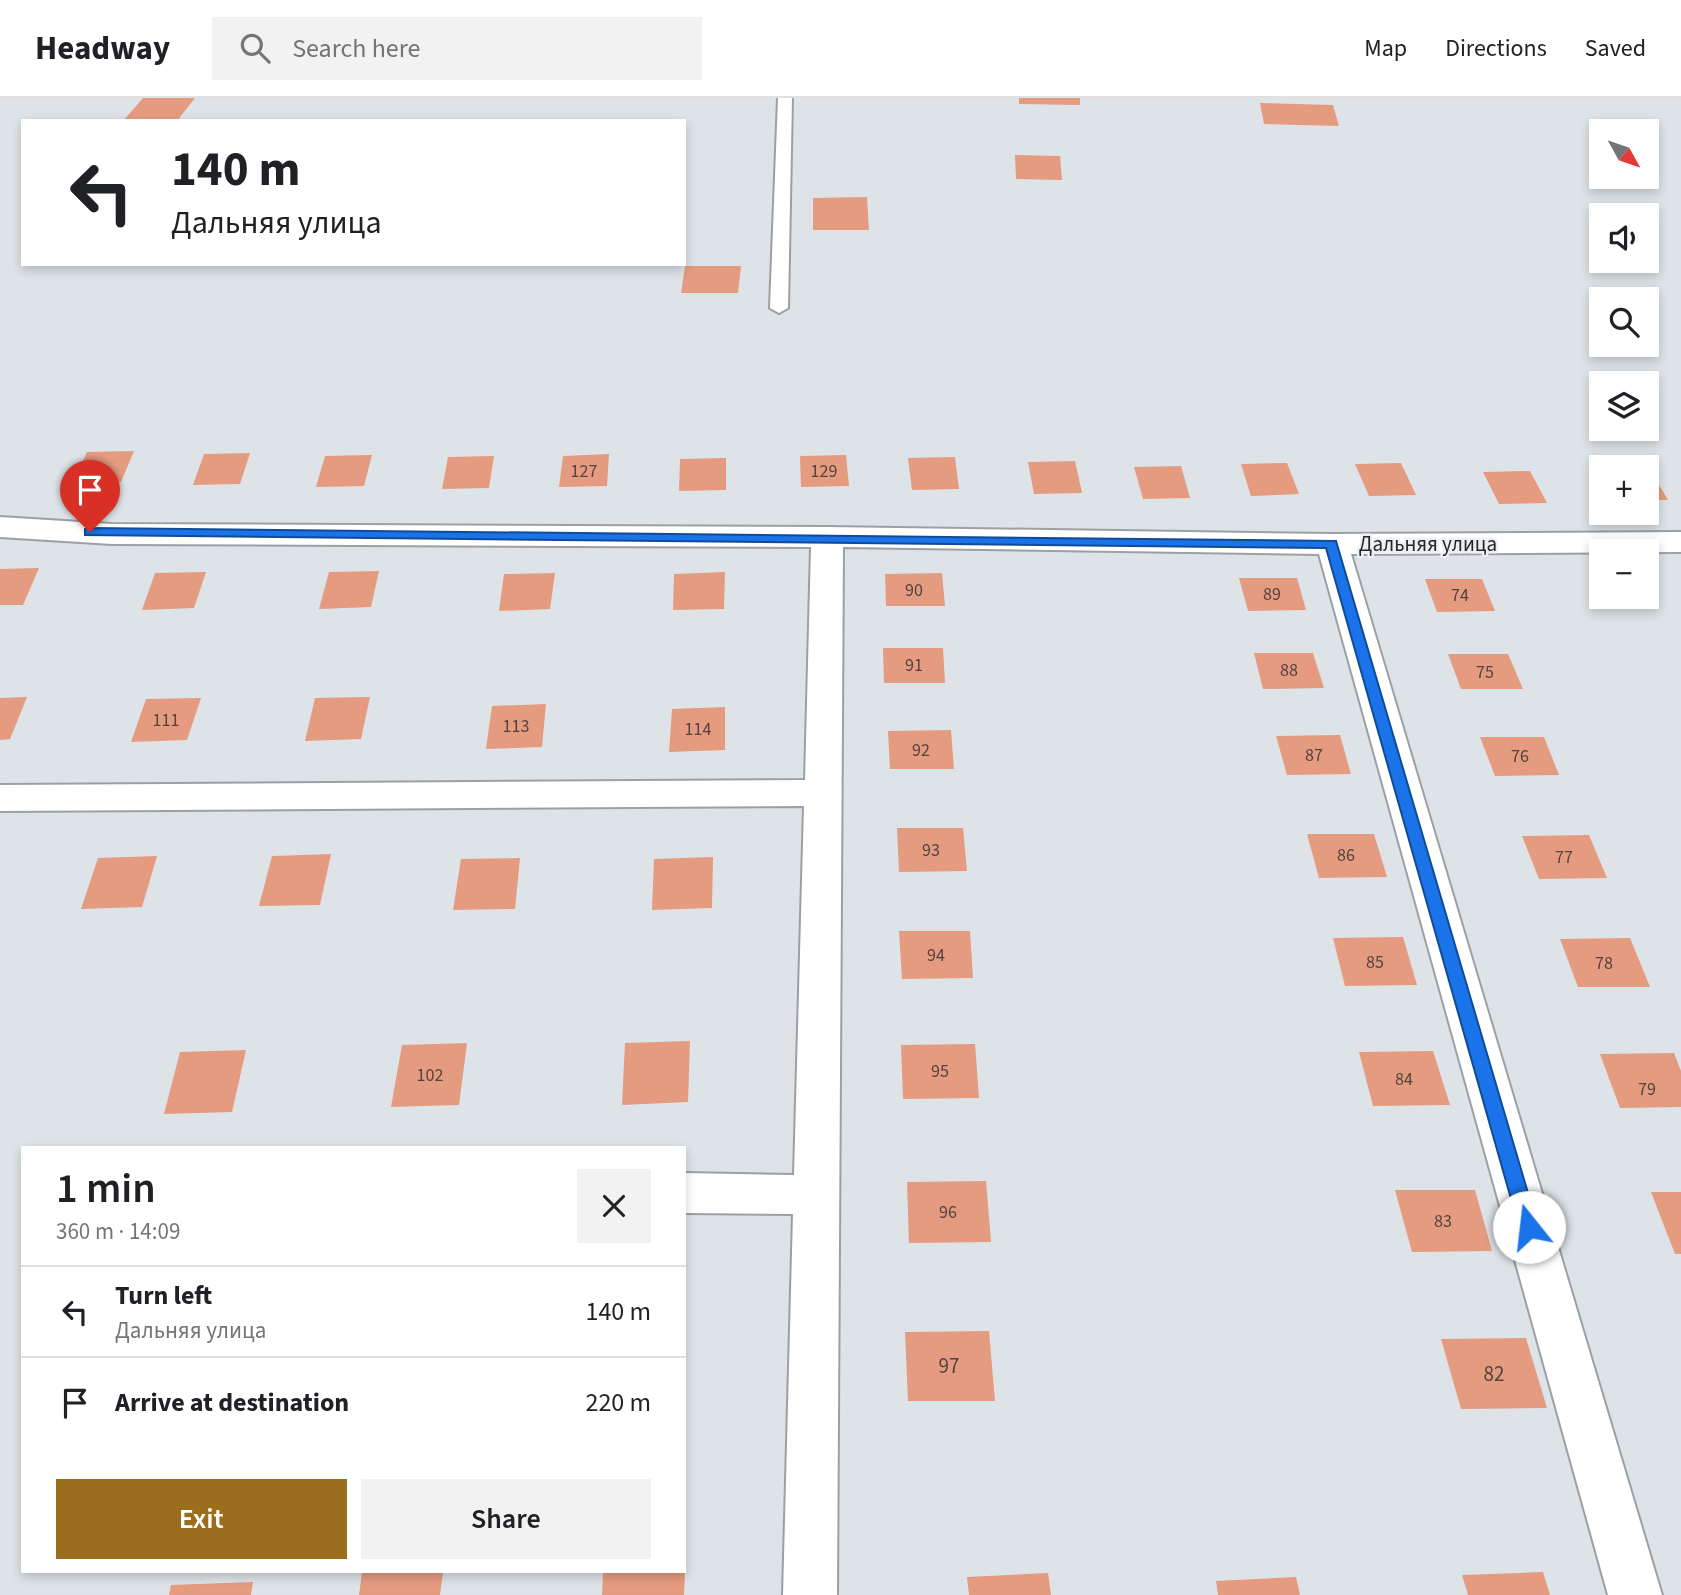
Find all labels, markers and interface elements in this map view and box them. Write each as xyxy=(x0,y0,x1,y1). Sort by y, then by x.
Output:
search box xyxy=(212,17,702,80)
text: Headway xyxy=(35,25,170,72)
icon: search xyxy=(236,29,274,67)
text: Search here xyxy=(292,30,420,67)
text: Map xyxy=(1364,31,1407,66)
text: Directions xyxy=(1445,31,1547,66)
text: Saved xyxy=(1585,31,1646,66)
north arrow xyxy=(1589,119,1659,189)
map controls xyxy=(1589,119,1659,609)
text: 140 m xyxy=(171,135,300,205)
icon: left xyxy=(56,147,147,238)
text: Дальняя улица xyxy=(171,200,382,246)
button: sound xyxy=(1589,203,1659,273)
button: search xyxy=(1589,287,1659,357)
button: layers xyxy=(1589,371,1659,441)
button: + xyxy=(1589,455,1659,525)
house number: 127 xyxy=(571,459,597,484)
house number: 129 xyxy=(811,459,837,484)
pin xyxy=(60,460,120,532)
icon: arrive xyxy=(71,471,109,509)
street label: Дальняя улица xyxy=(1359,529,1497,559)
button: − xyxy=(1589,539,1659,609)
house number: 90 xyxy=(905,578,923,603)
house number: 89 xyxy=(1263,582,1281,607)
house number: 74 xyxy=(1451,583,1469,608)
house number: 91 xyxy=(905,653,923,678)
house number: 88 xyxy=(1280,658,1298,683)
house number: 75 xyxy=(1476,660,1494,685)
house number: 111 xyxy=(153,708,179,733)
house number: 113 xyxy=(503,714,529,739)
house number: 114 xyxy=(685,717,711,742)
house number: 92 xyxy=(912,738,930,763)
house number: 87 xyxy=(1305,743,1323,768)
house number: 76 xyxy=(1511,744,1529,769)
house number: 93 xyxy=(922,838,940,863)
house number: 86 xyxy=(1337,843,1355,868)
house number: 77 xyxy=(1555,845,1573,870)
house number: 94 xyxy=(927,943,945,968)
house number: 85 xyxy=(1366,950,1384,975)
house number: 78 xyxy=(1595,951,1613,976)
house number: 95 xyxy=(931,1059,949,1084)
house number: 102 xyxy=(417,1063,443,1088)
house number: 84 xyxy=(1395,1067,1413,1092)
house number: 79 xyxy=(1638,1077,1656,1102)
text: 1 min xyxy=(56,1159,156,1219)
button: close xyxy=(577,1169,651,1243)
position arrow xyxy=(1492,1190,1566,1264)
house number: 96 xyxy=(939,1200,957,1225)
house number: 83 xyxy=(1434,1209,1452,1234)
text: 360 m · 14:09 xyxy=(56,1215,180,1248)
text: Turn left xyxy=(115,1277,212,1314)
icon: left xyxy=(56,1293,94,1331)
text: 140 m xyxy=(585,1293,651,1330)
text: Дальняя улица xyxy=(115,1314,266,1347)
house number: 97 xyxy=(939,1351,959,1381)
house number: 82 xyxy=(1484,1359,1504,1389)
icon: arrive xyxy=(56,1384,94,1422)
text: Arrive at destination xyxy=(115,1384,349,1421)
text: 220 m xyxy=(585,1384,651,1421)
button: Exit xyxy=(56,1479,347,1559)
button: Share xyxy=(361,1479,651,1559)

